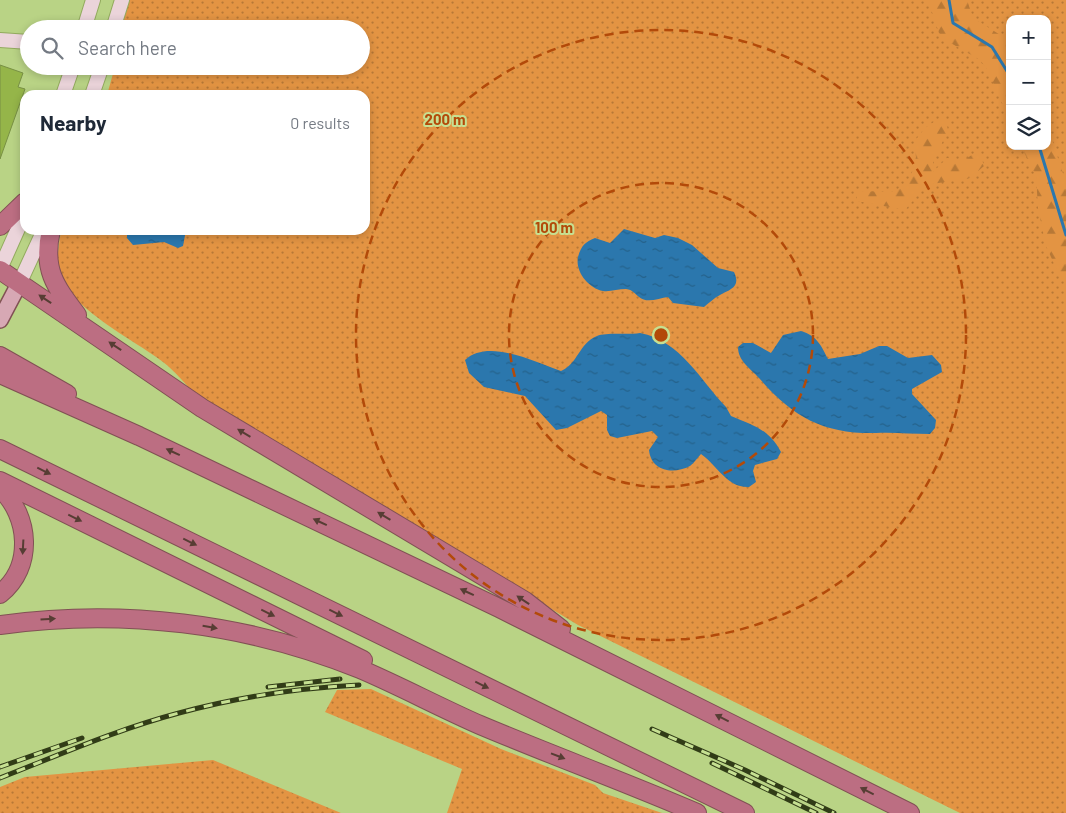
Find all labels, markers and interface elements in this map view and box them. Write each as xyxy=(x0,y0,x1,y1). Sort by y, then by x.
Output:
map controls xyxy=(1006,15,1051,150)
button: + xyxy=(1006,15,1051,60)
search box xyxy=(20,20,370,75)
icon: search xyxy=(38,34,66,62)
text: Search here xyxy=(78,36,177,59)
button: − xyxy=(1006,60,1051,105)
button: layers xyxy=(1006,105,1051,150)
text: Nearby xyxy=(40,110,106,135)
text: 200 m xyxy=(424,110,466,128)
text: 0 results xyxy=(290,113,350,132)
text: 100 m xyxy=(535,218,573,236)
one-way arrow xyxy=(39,294,52,304)
centre of rings xyxy=(652,326,670,344)
one-way arrow xyxy=(108,341,122,351)
one-way arrow xyxy=(238,428,251,437)
one-way arrow xyxy=(166,448,180,456)
one-way arrow xyxy=(37,467,51,475)
one-way arrow xyxy=(377,512,390,521)
one-way arrow xyxy=(68,514,82,522)
one-way arrow xyxy=(313,518,327,526)
one-way arrow xyxy=(183,538,197,546)
one-way arrow xyxy=(19,539,27,555)
one-way arrow xyxy=(460,588,474,596)
one-way arrow xyxy=(516,595,530,605)
one-way arrow xyxy=(261,609,275,617)
one-way arrow xyxy=(329,610,343,618)
one-way arrow xyxy=(41,615,57,623)
one-way arrow xyxy=(203,624,219,632)
one-way arrow xyxy=(475,681,489,689)
one-way arrow xyxy=(714,714,729,722)
one-way arrow xyxy=(551,753,565,761)
one-way arrow xyxy=(860,787,874,795)

